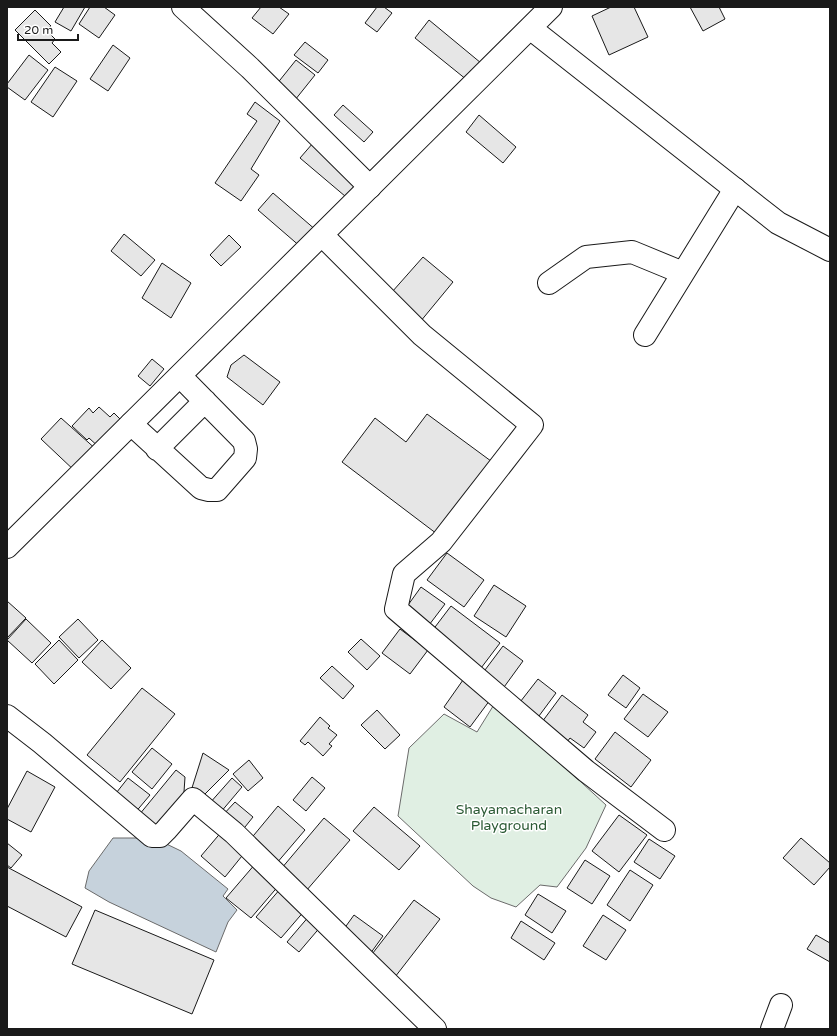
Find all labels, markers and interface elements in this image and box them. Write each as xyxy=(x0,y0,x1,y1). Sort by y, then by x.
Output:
scale bar xyxy=(18,16,78,42)
text: 20 m xyxy=(24,23,53,37)
park label: Shayamacharan Playground xyxy=(456,801,562,834)

